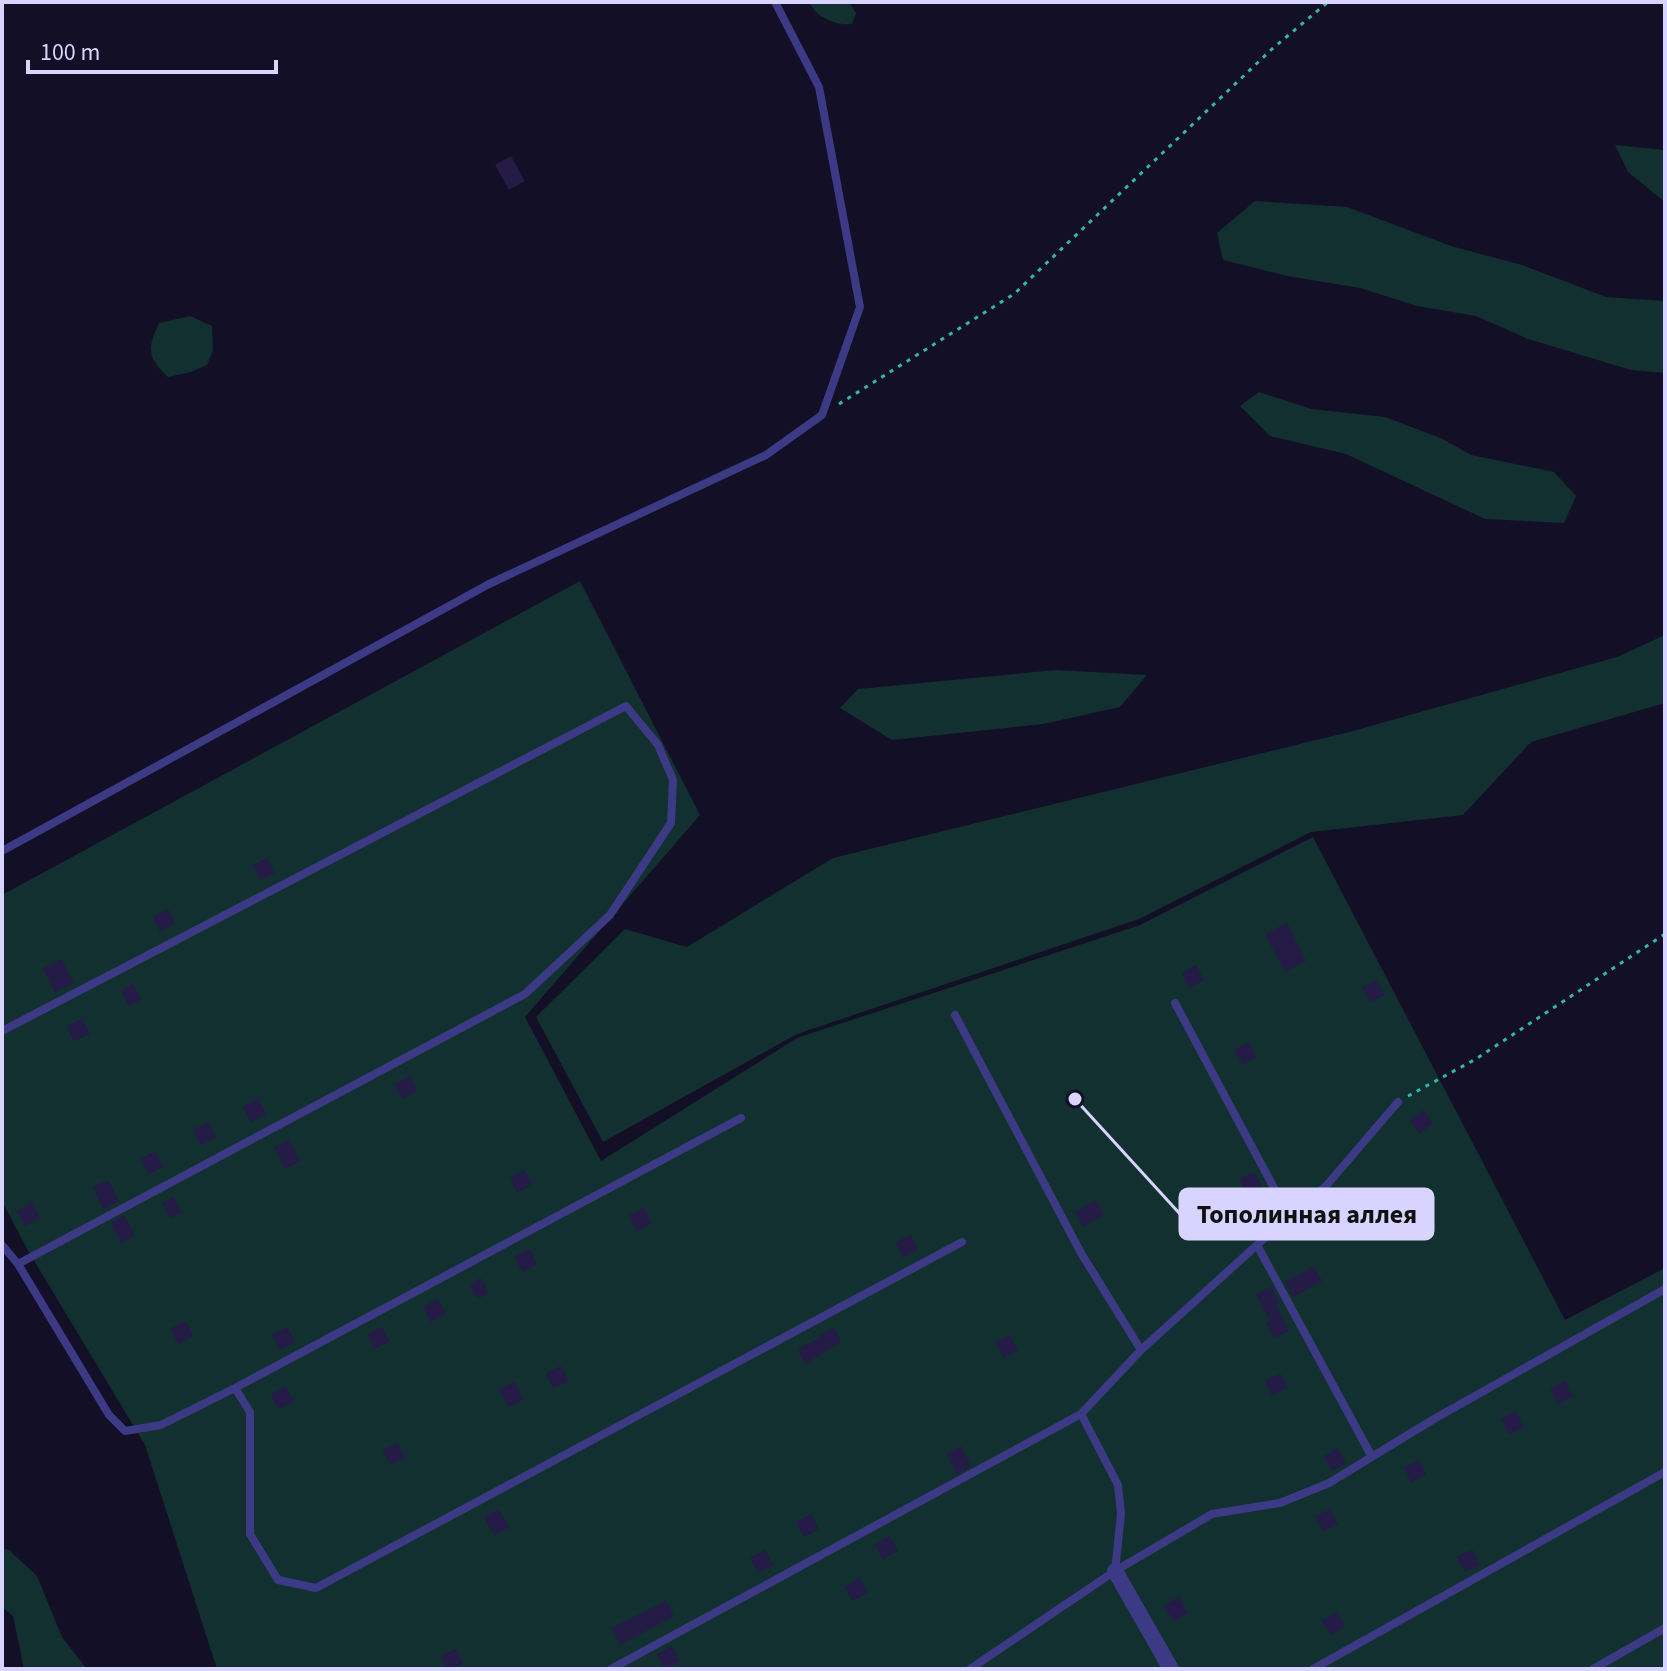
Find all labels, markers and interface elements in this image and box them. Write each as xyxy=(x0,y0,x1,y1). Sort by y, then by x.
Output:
scale bar xyxy=(28,24,276,74)
text: 100 m xyxy=(40,35,100,70)
callout: Тополинная аллея xyxy=(1180,1189,1433,1239)
text: Тополинная аллея xyxy=(1197,1196,1417,1233)

